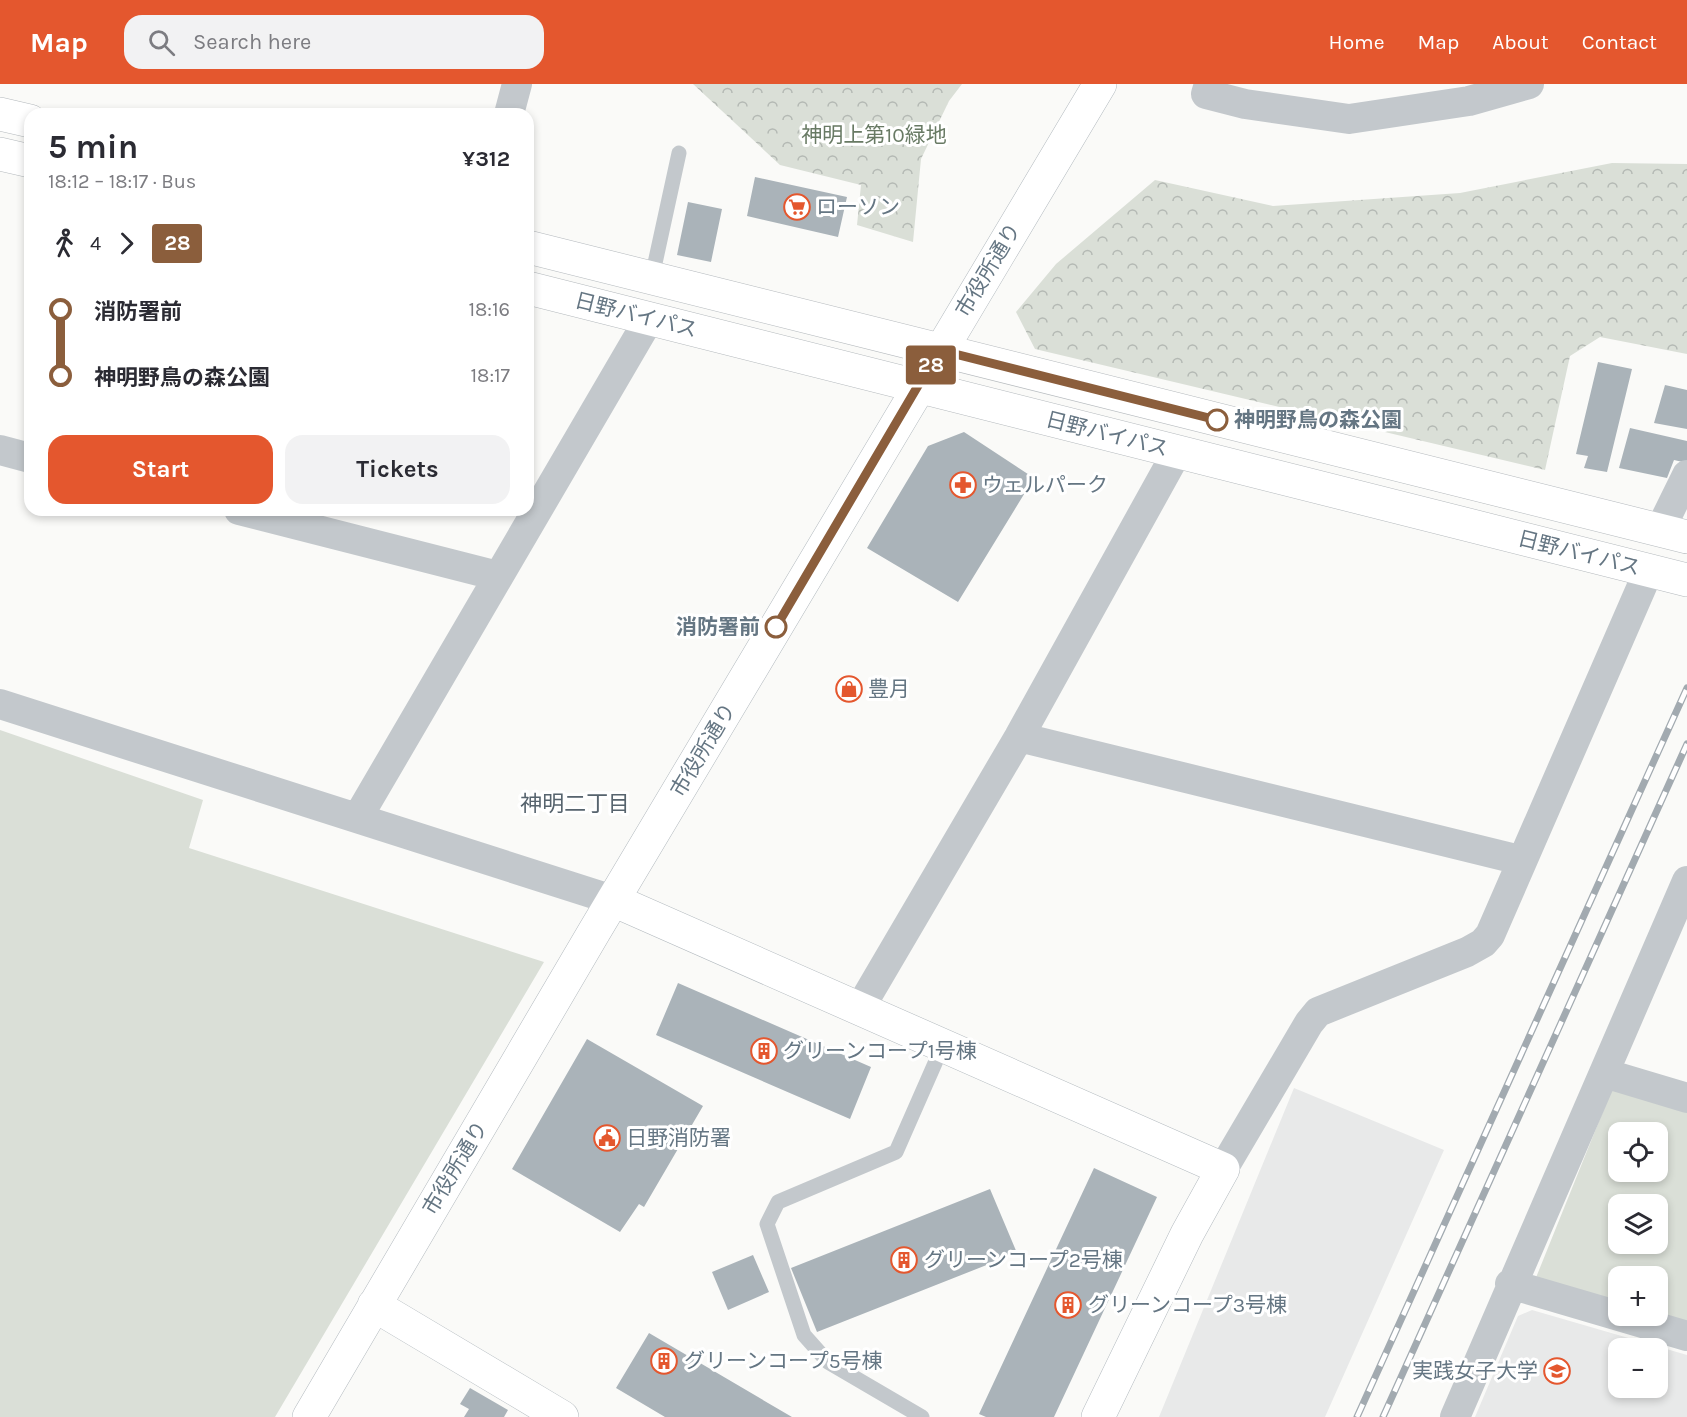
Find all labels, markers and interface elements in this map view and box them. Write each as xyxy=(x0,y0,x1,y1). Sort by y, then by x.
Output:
search box xyxy=(124,15,544,69)
text: Map xyxy=(30,26,88,59)
icon: search xyxy=(145,26,178,59)
text: Search here xyxy=(193,29,311,55)
text: Home xyxy=(1329,30,1385,54)
text: Map xyxy=(1418,30,1459,54)
text: About xyxy=(1492,30,1549,54)
text: Contact xyxy=(1582,30,1657,54)
park label: 神明上第10緑地 xyxy=(801,123,947,147)
text: 5 min xyxy=(48,128,138,166)
text: ¥312 xyxy=(462,146,510,172)
text: 18:12 – 18:17 · Bus xyxy=(48,170,196,193)
supermarket icon: ローソン xyxy=(782,192,812,222)
place label: ローソン xyxy=(816,195,900,219)
street label: 市役所通り xyxy=(951,219,1025,321)
icon: walk xyxy=(48,227,81,260)
icon: forward xyxy=(110,227,143,260)
text: 28 xyxy=(164,231,190,255)
text: 4 xyxy=(90,232,101,255)
street label: 日野バイパス xyxy=(572,288,700,342)
text: 18:16 xyxy=(468,298,510,321)
text: 消防署前 xyxy=(94,299,182,325)
line badge: 28 xyxy=(904,346,958,384)
text: 28 xyxy=(918,353,944,377)
text: 18:17 xyxy=(470,364,510,387)
text: 神明野鳥の森公園 xyxy=(94,365,270,391)
street label: 日野バイパス xyxy=(1043,407,1171,461)
place label: 神明野鳥の森公園 xyxy=(1234,408,1402,432)
marker: 神明野鳥の森公園 xyxy=(1206,409,1228,431)
button: Start xyxy=(48,435,273,504)
button: Tickets xyxy=(285,435,510,504)
pharmacy icon: ウェルパーク xyxy=(948,470,978,500)
place label: ウェルパーク xyxy=(982,473,1108,497)
street label: 日野バイパス xyxy=(1515,526,1643,580)
place label: 消防署前 xyxy=(676,615,760,639)
marker: 消防署前 xyxy=(765,616,787,638)
shop icon: 豊月 xyxy=(834,674,864,704)
place label: 豊月 xyxy=(868,677,910,701)
street label: 市役所通り xyxy=(666,699,740,801)
district label: 神明二丁目 xyxy=(520,791,630,817)
building icon: グリーンコープ1号棟 xyxy=(749,1036,779,1066)
place label: グリーンコープ1号棟 xyxy=(783,1039,977,1063)
street label: 市役所通り xyxy=(418,1117,492,1219)
map controls xyxy=(1608,1122,1668,1398)
button: locate xyxy=(1608,1122,1668,1182)
public building icon: 日野消防署 xyxy=(592,1123,622,1153)
place label: 日野消防署 xyxy=(626,1126,731,1150)
button: layers xyxy=(1608,1194,1668,1254)
building icon: グリーンコープ2号棟 xyxy=(889,1245,919,1275)
place label: グリーンコープ2号棟 xyxy=(924,1248,1123,1272)
button: + xyxy=(1608,1266,1668,1326)
building icon: グリーンコープ3号棟 xyxy=(1053,1290,1083,1320)
place label: グリーンコープ3号棟 xyxy=(1088,1293,1287,1317)
button: − xyxy=(1608,1338,1668,1398)
building icon: グリーンコープ5号棟 xyxy=(649,1346,679,1376)
place label: グリーンコープ5号棟 xyxy=(684,1349,883,1373)
school or university icon: 実践女子大学 xyxy=(1542,1356,1572,1386)
place label: 実践女子大学 xyxy=(1412,1359,1538,1383)

